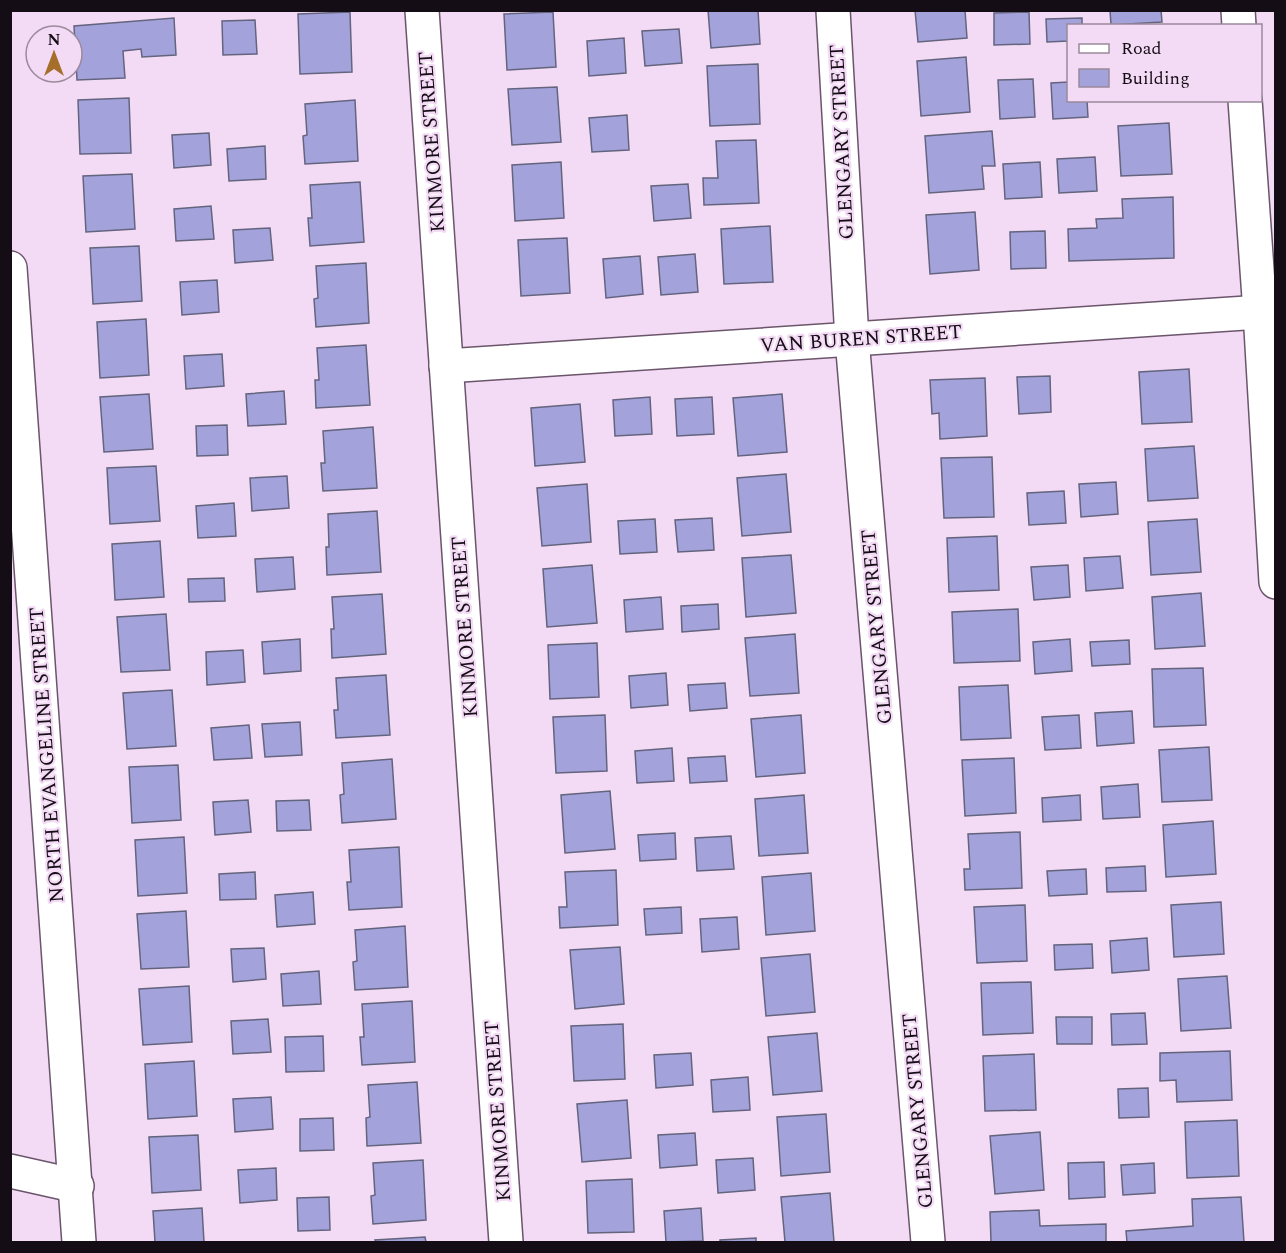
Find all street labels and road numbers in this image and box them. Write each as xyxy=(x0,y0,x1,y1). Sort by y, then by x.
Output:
street label: GLENGARY STREET xyxy=(822,43,862,240)
street label: KINMORE STREET xyxy=(411,50,453,234)
street label: VAN BUREN STREET xyxy=(759,317,963,361)
street label: GLENGARY STREET xyxy=(854,528,900,726)
street label: KINMORE STREET xyxy=(444,535,486,719)
street label: NORTH EVANGELINE STREET xyxy=(22,606,72,904)
street label: GLENGARY STREET xyxy=(895,1012,941,1210)
street label: KINMORE STREET xyxy=(477,1019,519,1203)

